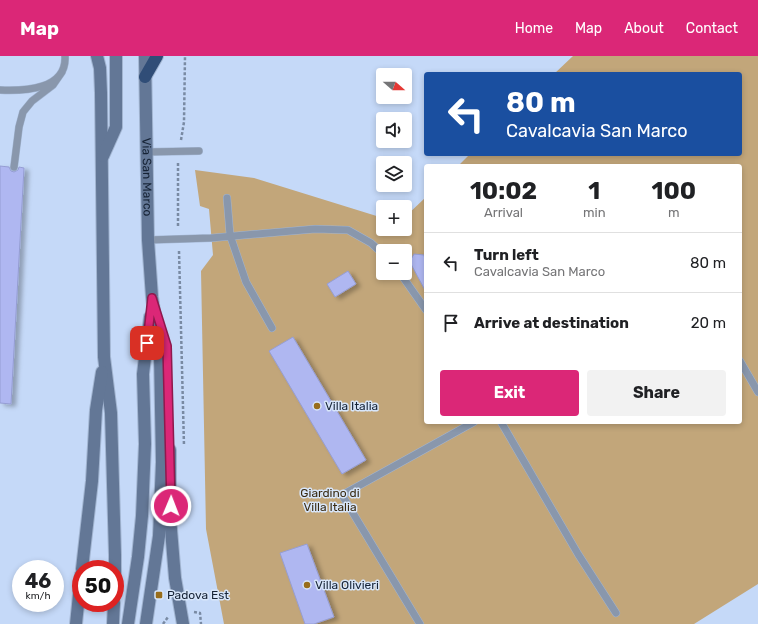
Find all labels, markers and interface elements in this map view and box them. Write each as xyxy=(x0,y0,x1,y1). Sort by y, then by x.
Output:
text: Map xyxy=(20,17,59,40)
text: Home xyxy=(515,20,553,37)
text: Map xyxy=(575,20,602,37)
text: About xyxy=(624,20,664,37)
text: Contact xyxy=(686,20,738,37)
north arrow xyxy=(376,68,412,104)
map controls xyxy=(376,68,412,280)
text: 80 m xyxy=(506,86,576,119)
icon: left xyxy=(440,88,492,140)
button: sound xyxy=(376,112,412,148)
text: Cavalcavia San Marco xyxy=(506,120,688,142)
street label: Via San Marco xyxy=(139,137,155,217)
button: layers xyxy=(376,156,412,192)
text: 10:02 xyxy=(470,177,537,205)
text: 1 xyxy=(588,177,600,205)
text: 100 xyxy=(652,177,696,205)
button: + xyxy=(376,200,412,236)
text: Arrival xyxy=(484,205,523,220)
text: min xyxy=(583,205,606,220)
text: m xyxy=(668,205,680,220)
button: − xyxy=(376,244,412,280)
text: Turn left xyxy=(474,246,539,264)
icon: left xyxy=(440,252,462,274)
text: 80 m xyxy=(690,254,726,272)
text: Cavalcavia San Marco xyxy=(474,264,605,279)
icon: arrive xyxy=(440,312,462,334)
text: Arrive at destination xyxy=(474,314,629,332)
text: 20 m xyxy=(691,314,726,332)
pin xyxy=(130,326,164,360)
icon: arrive xyxy=(136,332,158,354)
button: Exit xyxy=(440,370,579,416)
button: Share xyxy=(587,370,726,416)
place label: Villa Italia xyxy=(325,399,378,413)
marker: Villa Italia xyxy=(312,401,322,411)
position arrow xyxy=(150,485,192,527)
park label: Giardino di Villa Italia xyxy=(300,486,360,514)
speed limit sign: 50 xyxy=(72,560,124,612)
text: 46 xyxy=(25,569,51,593)
place label: Villa Olivieri xyxy=(315,578,379,592)
marker: Villa Olivieri xyxy=(302,580,312,590)
place label: Padova Est xyxy=(167,588,229,602)
text: km/h xyxy=(26,590,50,602)
marker: Padova Est xyxy=(154,590,164,600)

